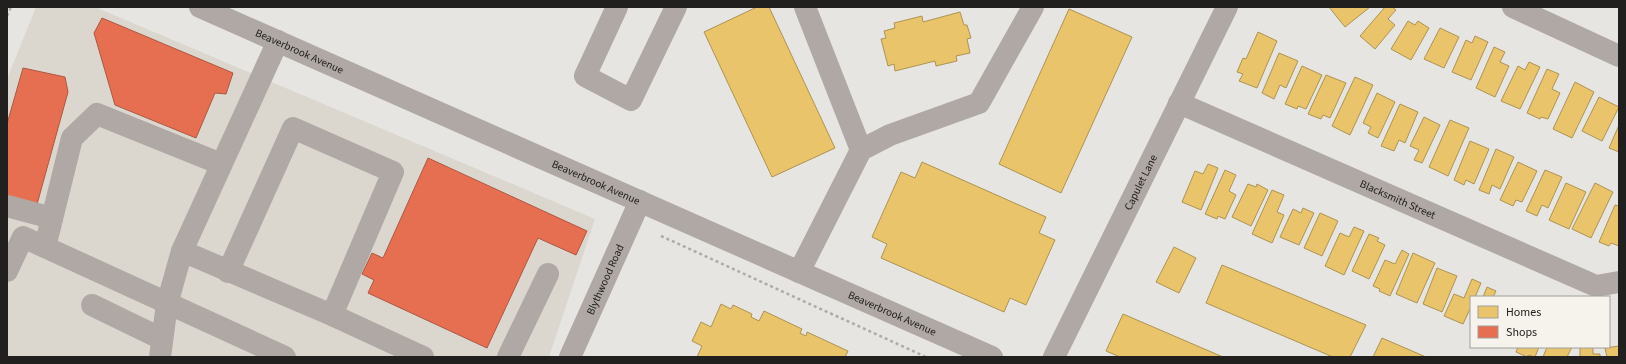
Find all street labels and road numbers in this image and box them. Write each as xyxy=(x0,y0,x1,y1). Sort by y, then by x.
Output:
street label: Beaverbrook Avenue xyxy=(253,25,347,78)
street label: Capulet Lane xyxy=(1121,152,1161,213)
street label: Beaverbrook Avenue xyxy=(549,156,643,209)
street label: Blacksmith Street xyxy=(1357,176,1438,223)
street label: Blythwood Road xyxy=(583,242,628,317)
street label: Beaverbrook Avenue xyxy=(846,287,939,340)

